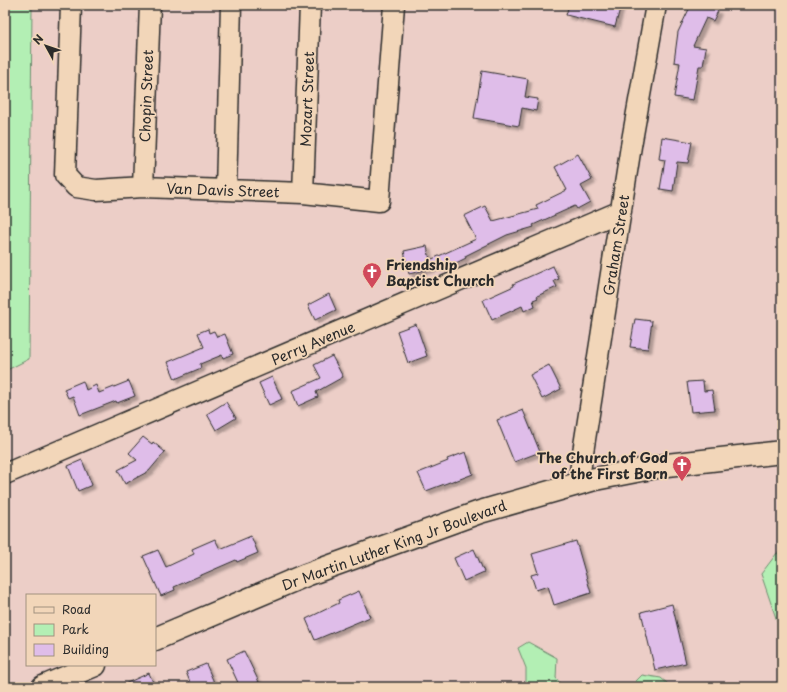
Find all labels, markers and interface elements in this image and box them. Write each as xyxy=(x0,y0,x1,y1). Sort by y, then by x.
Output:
north arrow xyxy=(26,26,66,66)
text: N xyxy=(29,30,47,48)
street label: Chopin Street xyxy=(134,49,158,143)
street label: Mozart Street xyxy=(295,51,319,147)
street label: Van Davis Street xyxy=(166,178,280,202)
street label: Graham Street xyxy=(598,193,634,297)
place label: Friendship Baptist Church xyxy=(386,254,494,291)
church icon: Friendship Baptist Church xyxy=(361,261,383,289)
street label: Perry Avenue xyxy=(268,316,358,370)
place label: The Church of God of the First Born xyxy=(537,447,668,484)
church icon: The Church of God of the First Born xyxy=(671,454,693,482)
street label: Dr Martin Luther King Jr Boulevard xyxy=(279,494,510,595)
legend xyxy=(26,594,156,666)
text: Road xyxy=(62,600,91,618)
text: Park xyxy=(62,620,89,638)
text: Building xyxy=(62,640,109,658)

